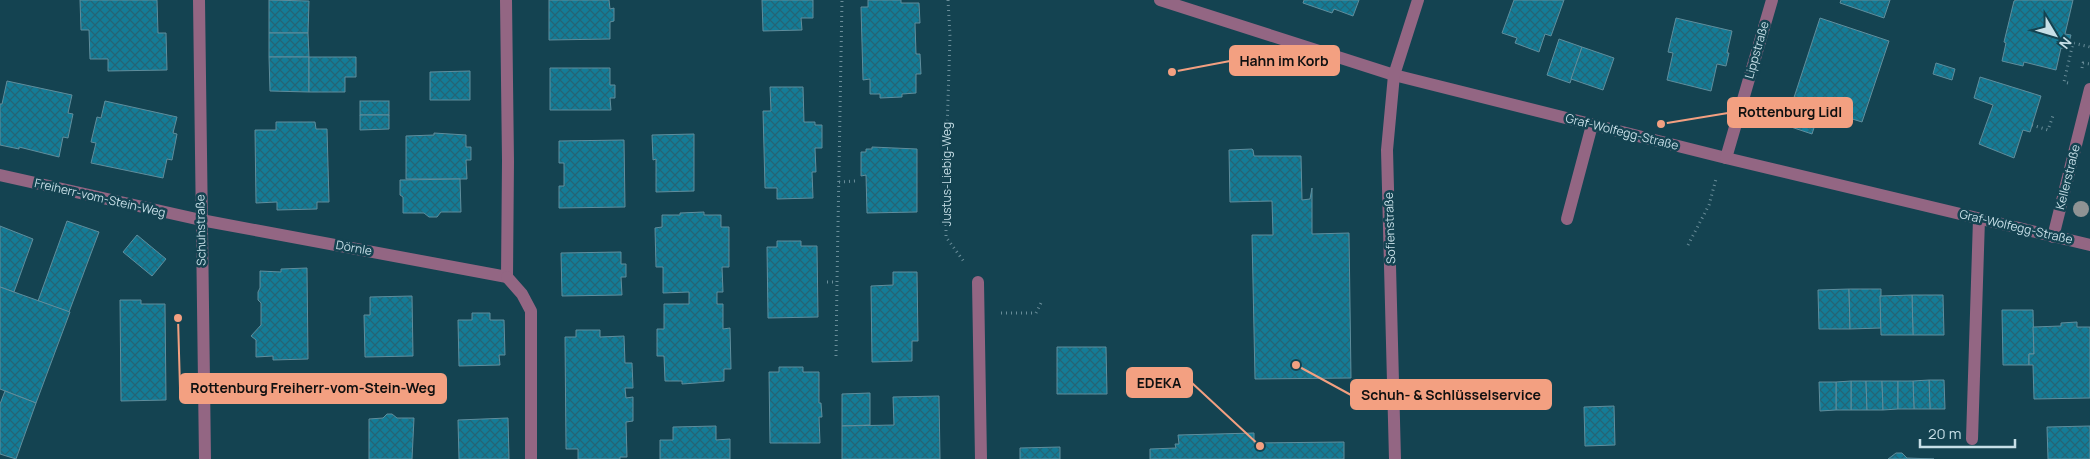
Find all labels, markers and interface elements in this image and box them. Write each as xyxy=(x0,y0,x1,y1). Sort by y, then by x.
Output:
north arrow xyxy=(2030,10,2080,60)
street label: Lippstraße xyxy=(1740,19,1773,81)
text: N xyxy=(2055,33,2076,53)
callout: Hahn im Korb xyxy=(1230,46,1339,75)
text: Hahn im Korb xyxy=(1239,51,1329,70)
callout: Rottenburg Lidl xyxy=(1728,98,1852,127)
text: Rottenburg Lidl xyxy=(1738,102,1842,121)
street label: Graf-Wolfegg-Straße xyxy=(1564,109,1680,154)
street label: Justus-Liebig-Weg xyxy=(938,122,955,226)
street label: Kellerstraße xyxy=(2051,143,2084,211)
street label: Freiherr-vom-Stein-Weg xyxy=(33,174,167,221)
street label: Sofienstraße xyxy=(1380,192,1399,264)
street label: Schuhstraße xyxy=(191,194,210,266)
street label: Graf-Wolfegg-Straße xyxy=(1958,205,2074,248)
street label: Dörnle xyxy=(335,236,374,259)
callout: EDEKA xyxy=(1127,368,1192,397)
text: EDEKA xyxy=(1137,373,1182,392)
callout: Rottenburg Freiherr-vom-Stein-Weg xyxy=(180,374,446,403)
text: Rottenburg Freiherr-vom-Stein-Weg xyxy=(190,378,436,397)
callout: Schuh- & Schlüsselservice xyxy=(1351,380,1551,409)
text: Schuh- & Schlüsselservice xyxy=(1361,385,1541,404)
scale bar xyxy=(1920,416,2015,448)
text: 20 m xyxy=(1928,423,1961,444)

